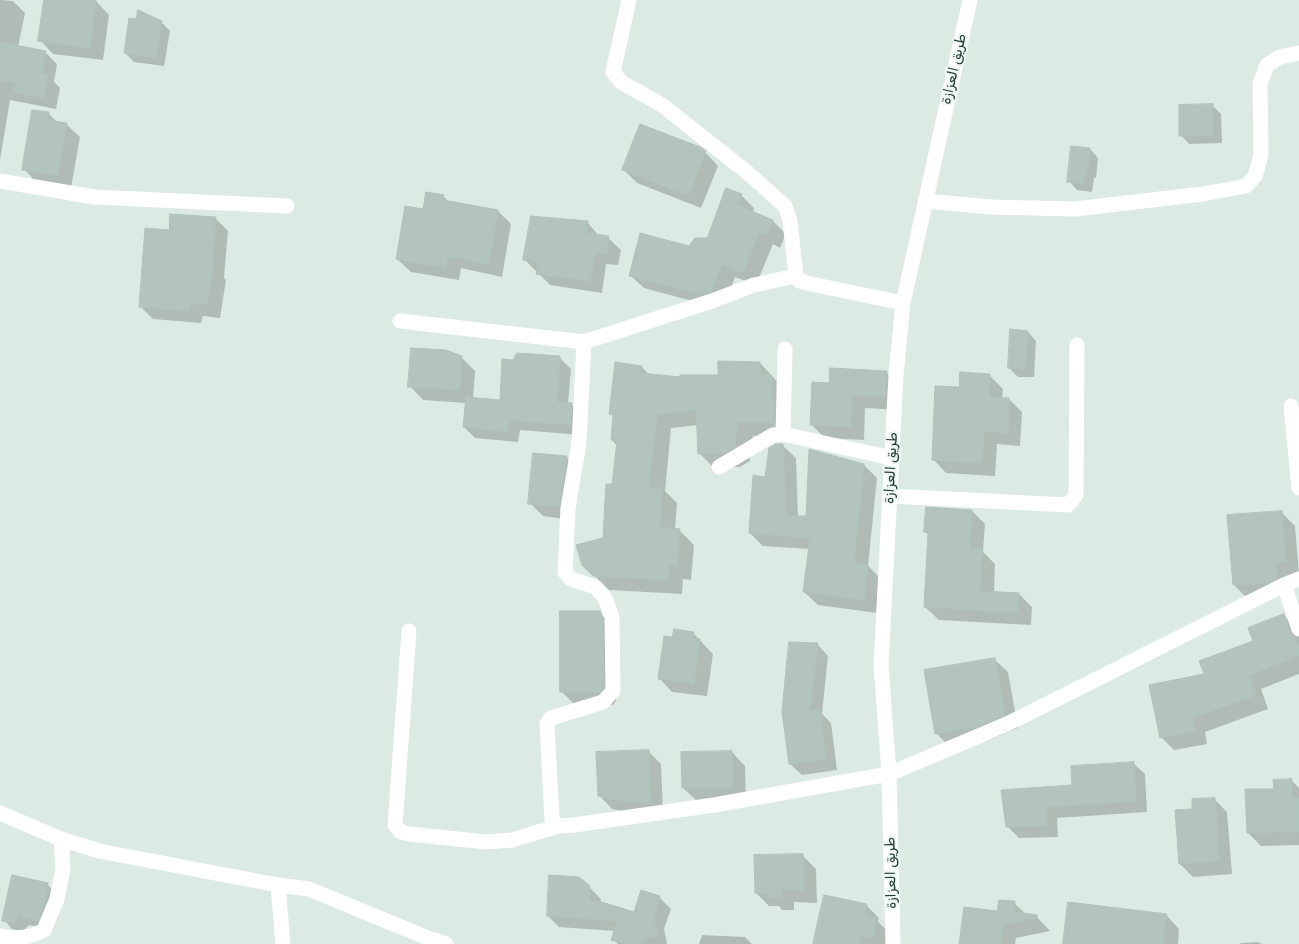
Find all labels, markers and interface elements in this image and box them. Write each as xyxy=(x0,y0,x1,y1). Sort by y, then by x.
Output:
street label: طريق العزازة xyxy=(938,32,970,106)
street label: طريق العزازة xyxy=(881,432,901,504)
street label: طريق العزازة xyxy=(882,837,900,909)

